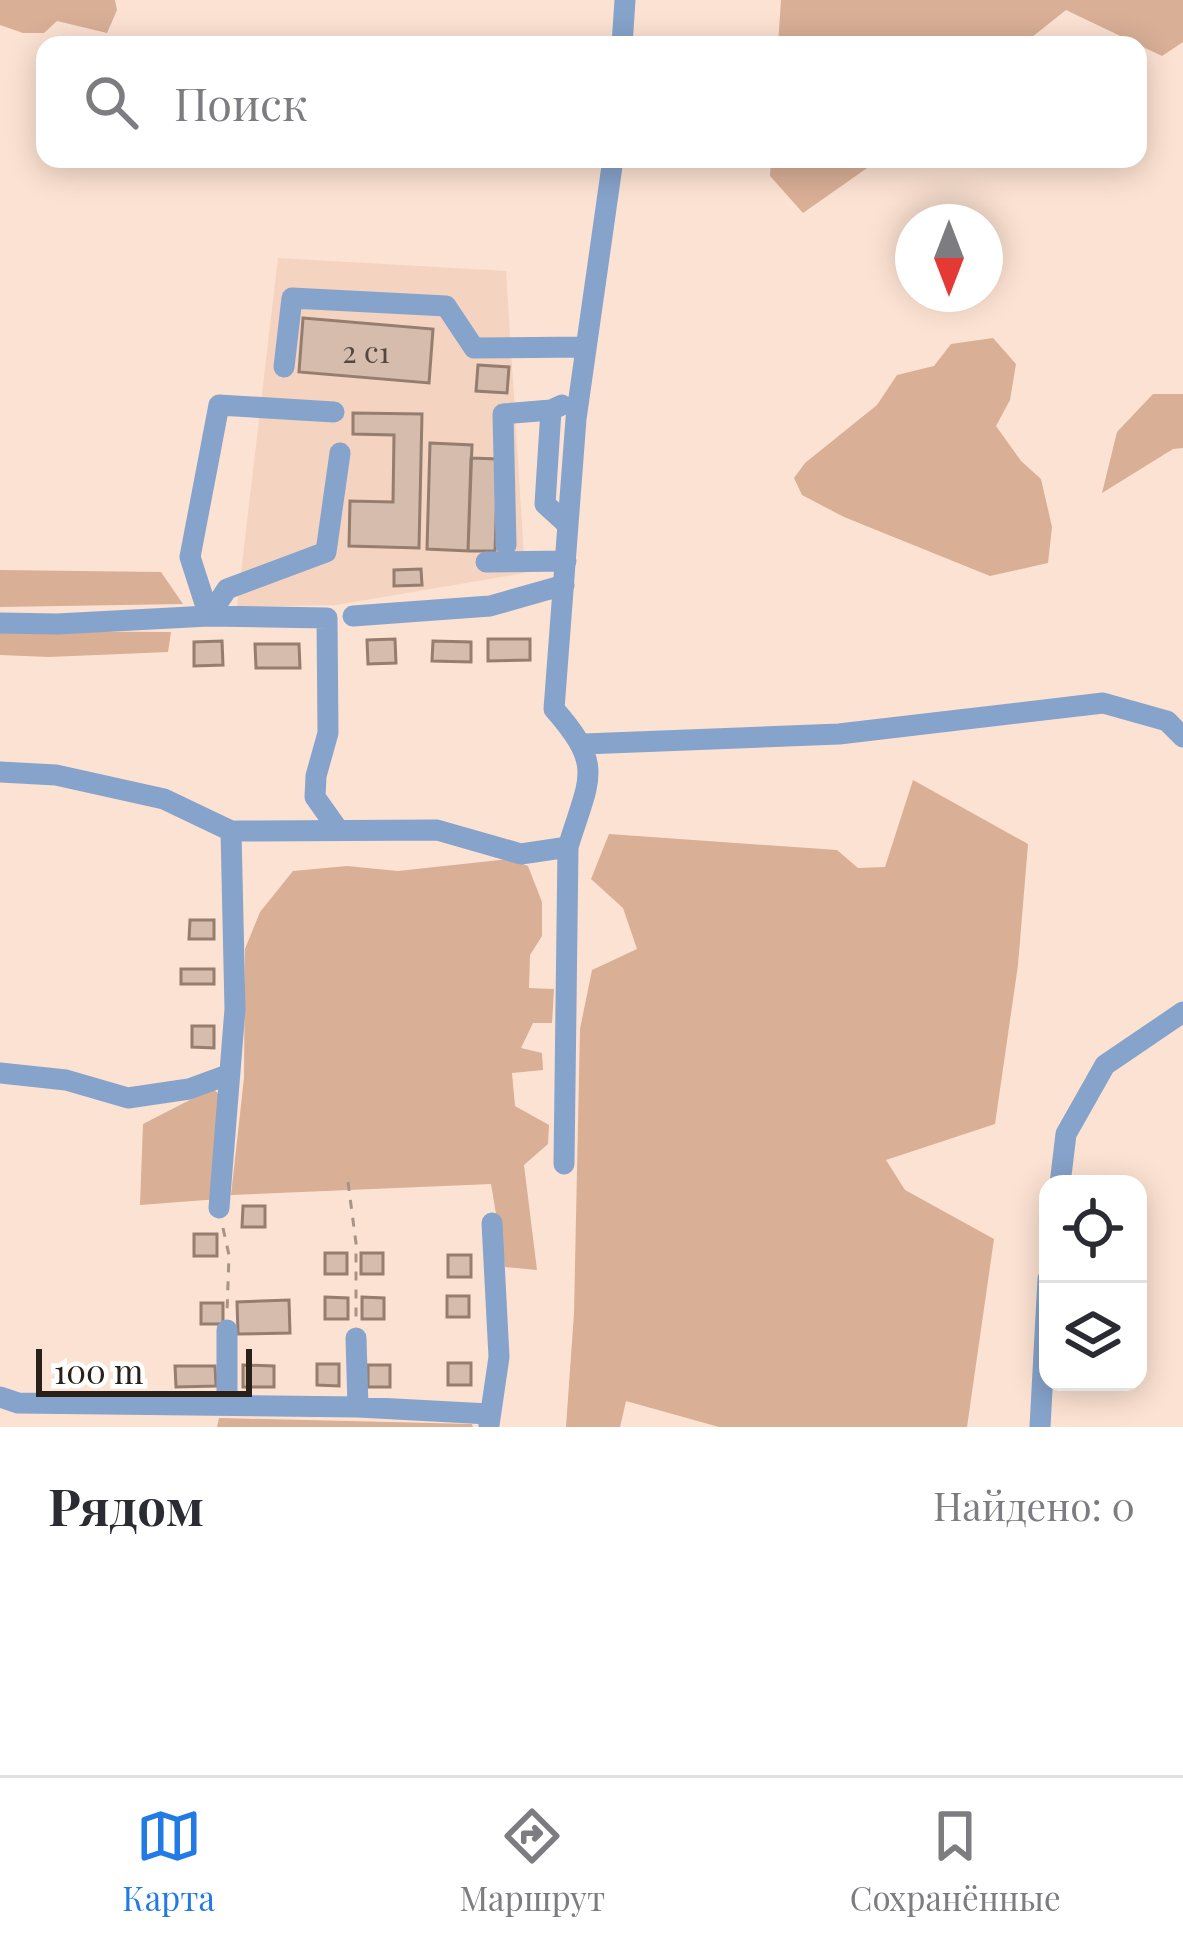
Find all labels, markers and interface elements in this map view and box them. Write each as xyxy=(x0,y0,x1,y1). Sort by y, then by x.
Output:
search box xyxy=(36,36,1147,168)
icon: search xyxy=(78,69,144,135)
text: Поиск xyxy=(174,72,308,132)
north arrow xyxy=(895,204,1003,312)
house number: 2 с1 xyxy=(342,331,390,371)
map controls xyxy=(1039,1175,1147,1391)
button: locate xyxy=(1039,1175,1147,1283)
button: layers xyxy=(1039,1283,1147,1391)
scale bar xyxy=(36,1343,252,1396)
text: 100 m xyxy=(54,1348,143,1392)
text: Рядом xyxy=(48,1471,204,1539)
text: Найдено: 0 xyxy=(933,1479,1135,1531)
tab: Карта xyxy=(122,1803,215,1919)
tab: Маршрут xyxy=(460,1803,605,1919)
tab: Сохранённые xyxy=(850,1803,1061,1919)

